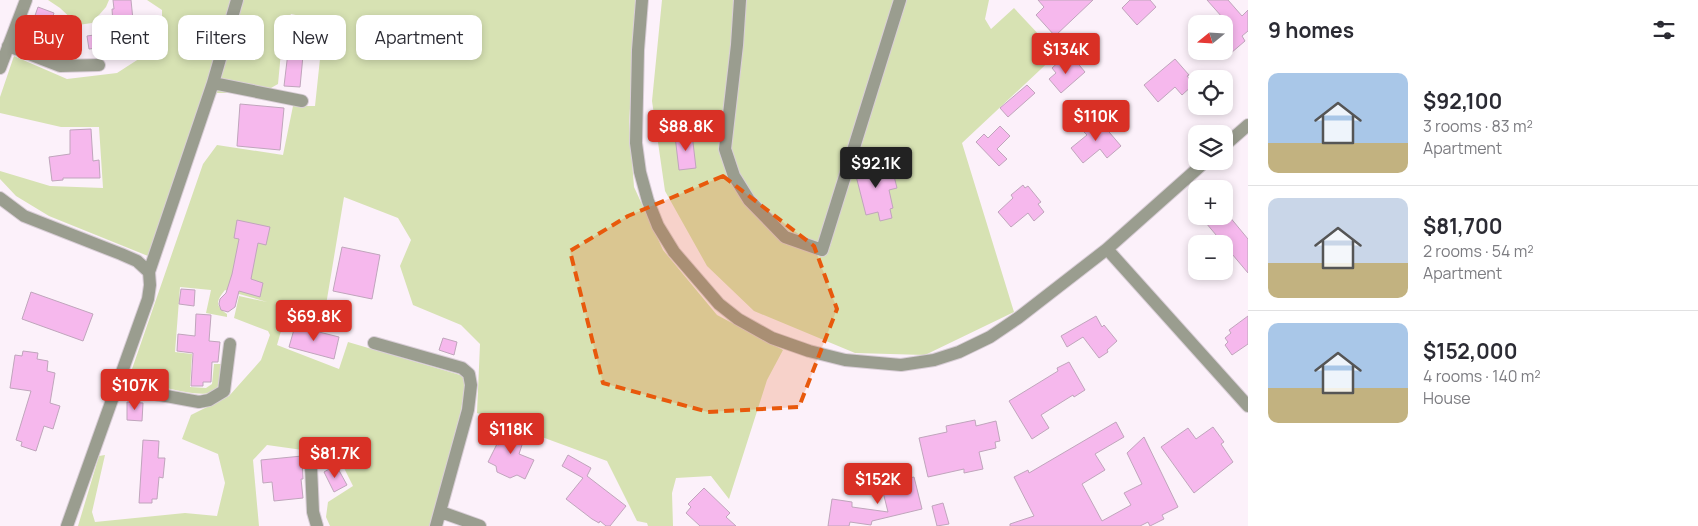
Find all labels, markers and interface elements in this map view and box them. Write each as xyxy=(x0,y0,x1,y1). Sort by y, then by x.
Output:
chip: Buy xyxy=(15,15,82,60)
chip: Rent xyxy=(92,15,168,60)
chip: Filters xyxy=(178,15,264,60)
chip: New xyxy=(274,15,346,60)
chip: Apartment xyxy=(356,15,482,60)
north arrow xyxy=(1188,15,1232,60)
map controls xyxy=(1188,15,1233,280)
text: 9 homes xyxy=(1268,16,1354,44)
icon: filters xyxy=(1650,16,1678,44)
pin: $134K xyxy=(1031,32,1101,75)
text: $134K xyxy=(1043,38,1089,60)
button: locate xyxy=(1188,70,1233,115)
text: $92,100 xyxy=(1423,87,1502,115)
icon: home xyxy=(1308,93,1368,153)
pin: $110K xyxy=(1061,100,1131,142)
text: $110K xyxy=(1074,105,1118,127)
pin: $88.8K xyxy=(645,110,727,152)
text: $88.8K xyxy=(659,115,713,137)
text: 3 rooms · 83 m² xyxy=(1423,115,1533,137)
button: layers xyxy=(1188,125,1233,170)
text: Apartment xyxy=(1423,137,1502,159)
pin: $92.1K xyxy=(835,146,917,189)
text: $92.1K xyxy=(851,152,901,174)
button: + xyxy=(1188,180,1233,225)
text: $81,700 xyxy=(1423,212,1503,240)
icon: home xyxy=(1308,218,1368,278)
button: − xyxy=(1188,235,1233,280)
text: 2 rooms · 54 m² xyxy=(1423,240,1534,262)
text: Apartment xyxy=(1423,262,1502,284)
pin: $69.8K xyxy=(273,300,355,342)
text: $69.8K xyxy=(287,305,341,327)
text: $152,000 xyxy=(1423,337,1517,365)
icon: home xyxy=(1308,343,1368,403)
text: 4 rooms · 140 m² xyxy=(1423,365,1541,387)
pin: $107K xyxy=(100,368,170,411)
text: $107K xyxy=(112,374,158,396)
text: House xyxy=(1423,387,1471,409)
pin: $118K xyxy=(476,412,546,455)
text: $118K xyxy=(489,418,533,440)
pin: $81.7K xyxy=(294,436,376,479)
text: $81.7K xyxy=(310,442,360,464)
pin: $152K xyxy=(843,462,913,505)
text: $152K xyxy=(855,468,901,490)

